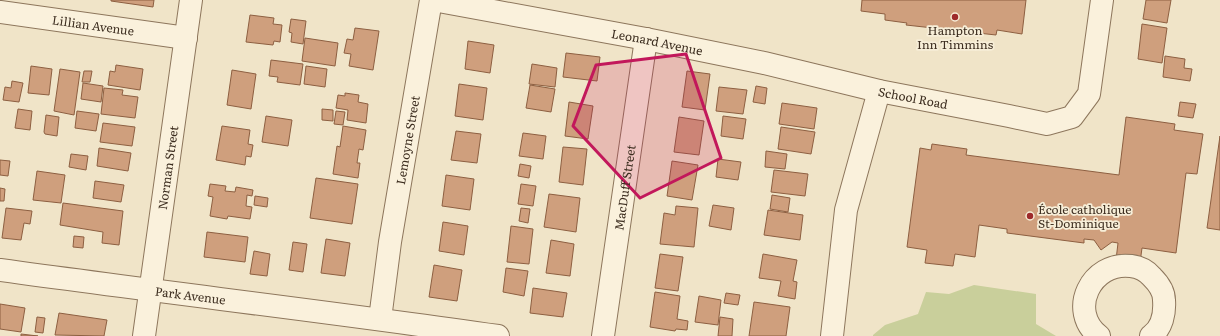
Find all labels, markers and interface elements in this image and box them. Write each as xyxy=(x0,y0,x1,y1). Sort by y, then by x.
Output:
street label: Lillian Avenue xyxy=(51,10,135,40)
marker: Hampton Inn Timmins xyxy=(950,12,960,22)
place label: Hampton Inn Timmins xyxy=(917,21,994,53)
street label: Leonard Avenue xyxy=(610,24,704,59)
street label: School Road xyxy=(877,82,950,113)
street label: Lemoyne Street xyxy=(391,94,424,186)
street label: Norman Street xyxy=(153,124,182,211)
street label: MacDuff Street xyxy=(609,143,640,232)
place label: École catholique St-Dominique xyxy=(1038,200,1132,232)
marker: École catholique St-Dominique xyxy=(1025,211,1035,221)
street label: Park Avenue xyxy=(154,282,227,309)

